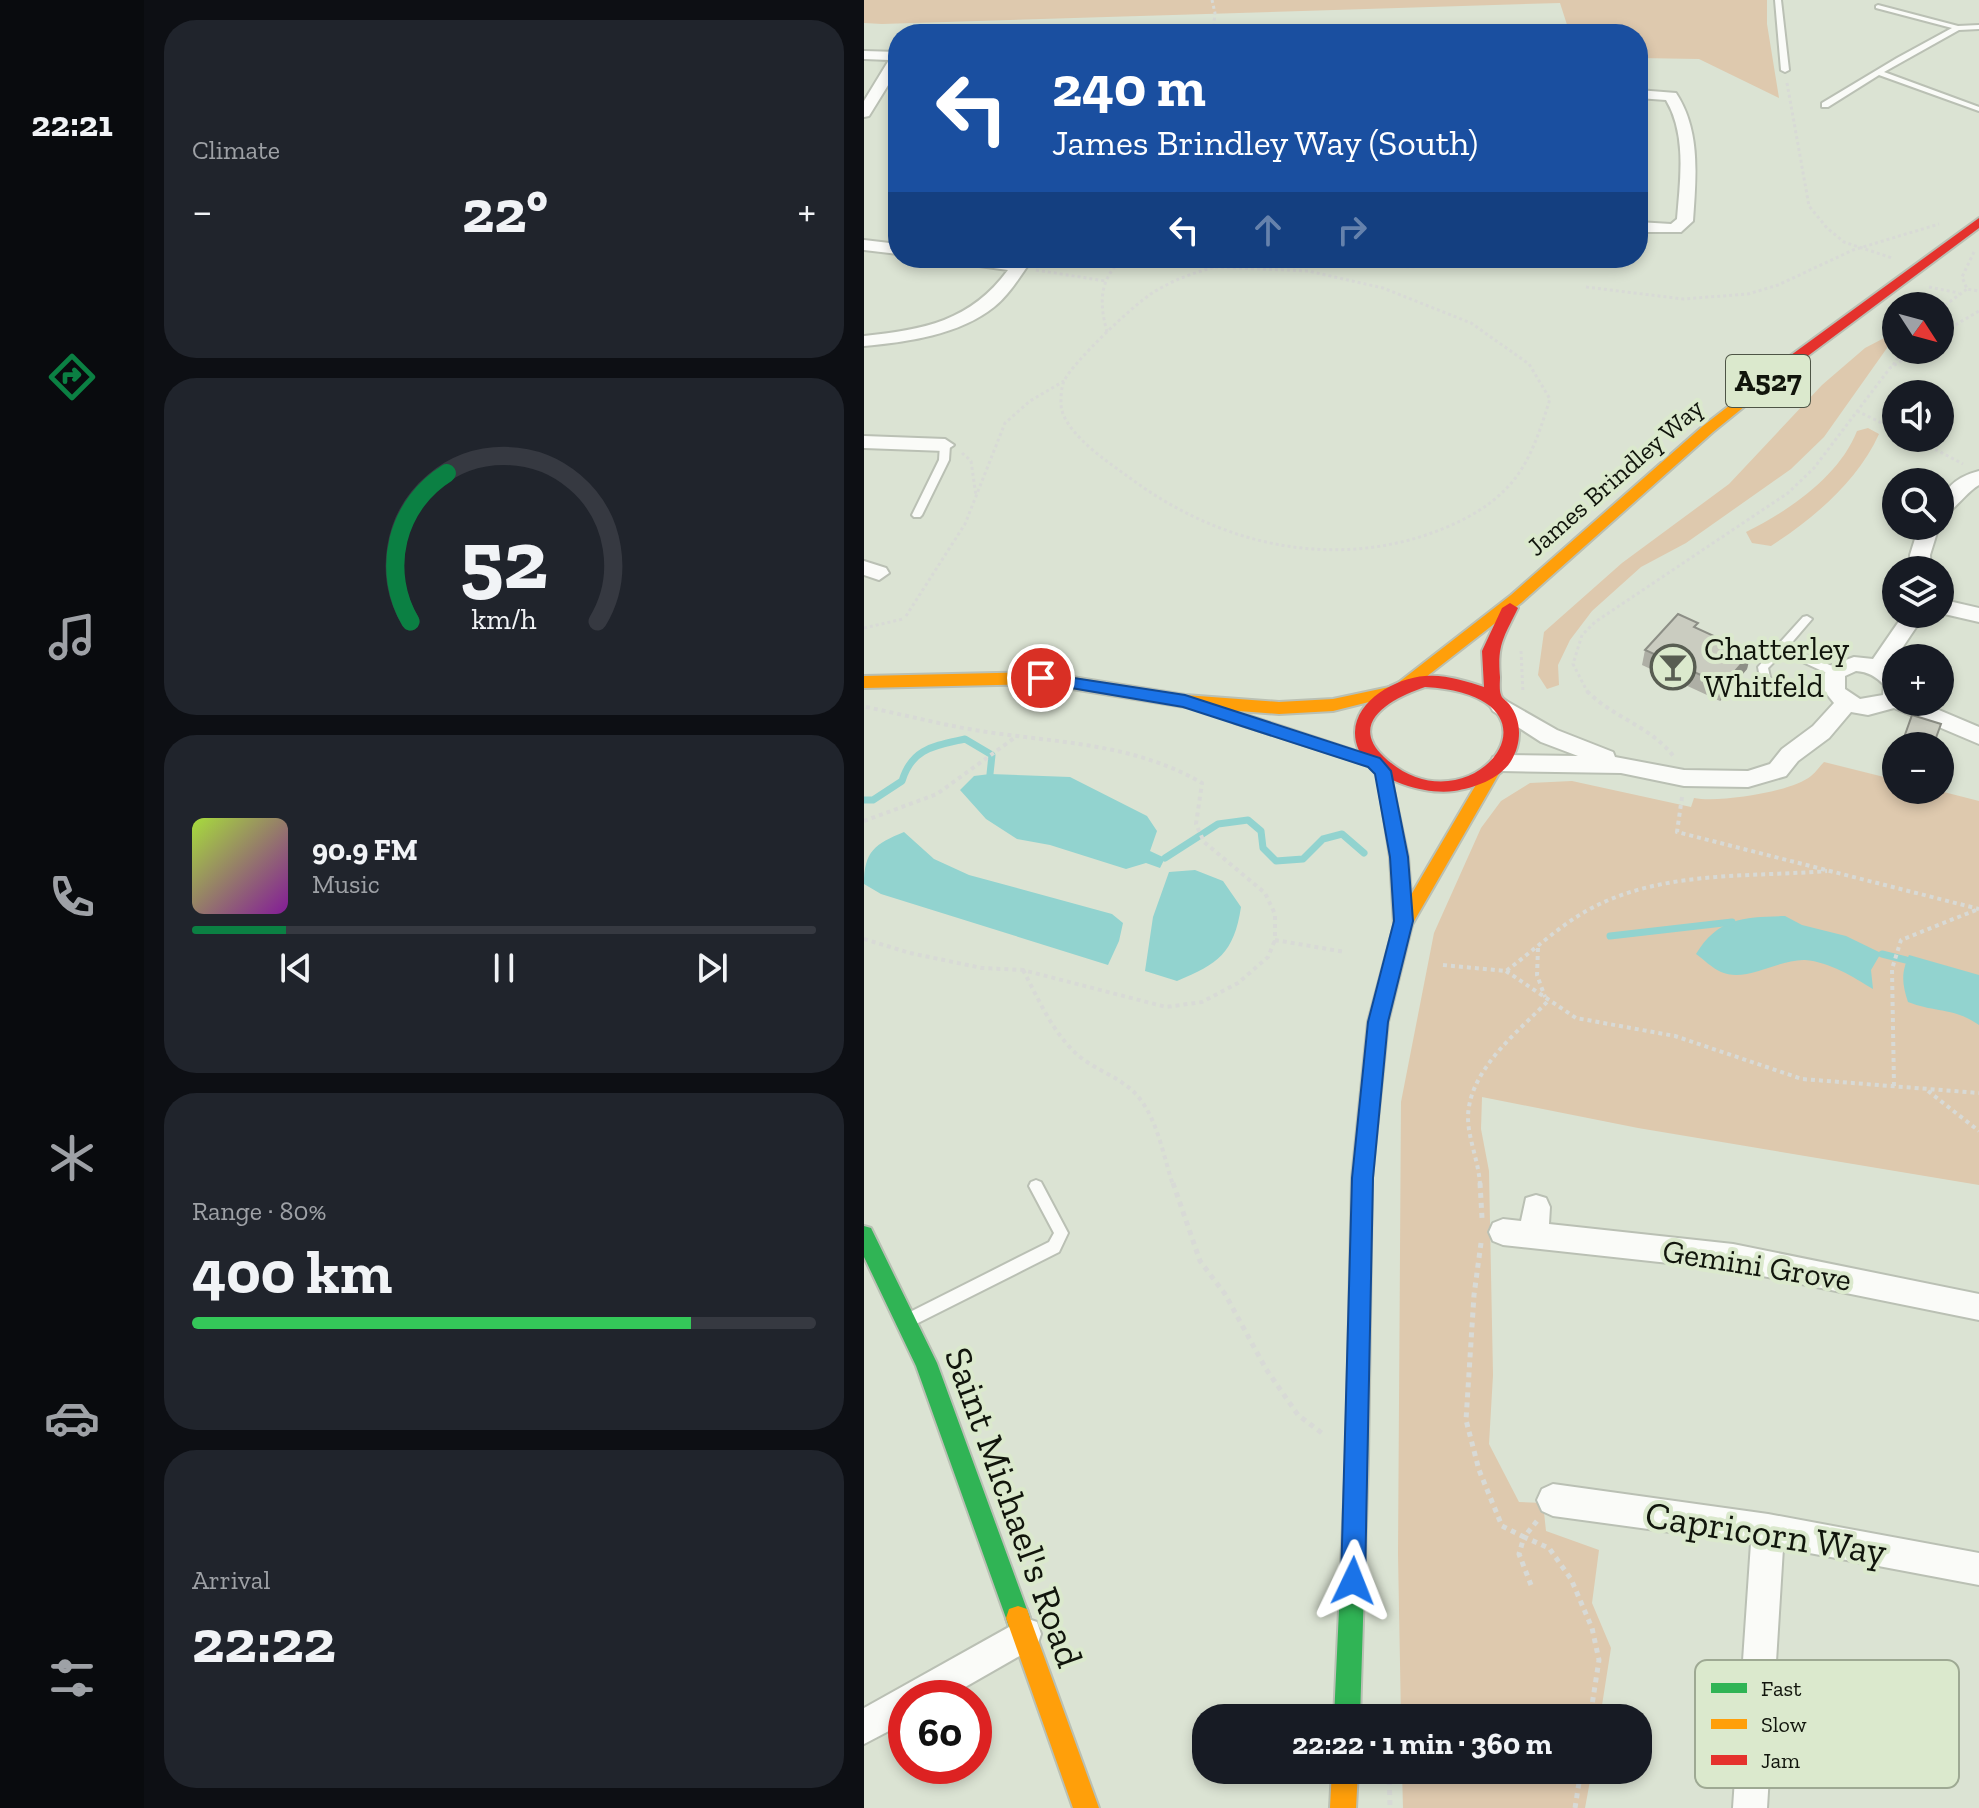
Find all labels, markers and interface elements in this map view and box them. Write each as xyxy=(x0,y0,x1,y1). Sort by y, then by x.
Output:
text: 240 m xyxy=(1052,53,1206,120)
icon: left xyxy=(920,56,1024,160)
text: 22:21 xyxy=(31,102,113,145)
text: James Brindley Way (South) xyxy=(1052,121,1478,164)
text: Climate xyxy=(192,134,280,166)
text: 22° xyxy=(462,175,548,247)
text: − xyxy=(192,184,213,237)
text: + xyxy=(797,184,816,237)
icon: left xyxy=(1162,208,1206,252)
icon: ahead xyxy=(1246,208,1290,252)
icon: right xyxy=(1330,208,1374,252)
north arrow xyxy=(1882,292,1954,364)
map controls xyxy=(1882,292,1954,804)
icon: directions xyxy=(44,349,100,405)
road number: A527 xyxy=(1726,355,1810,407)
button: sound xyxy=(1882,380,1954,452)
street label: James Brindley Way xyxy=(1520,391,1710,562)
button: search xyxy=(1882,468,1954,540)
text: 52 xyxy=(460,509,548,609)
button: layers xyxy=(1882,556,1954,628)
text: km/h xyxy=(471,603,537,637)
icon: music xyxy=(44,609,100,665)
place label: Chatterley Whitfeld xyxy=(1704,630,1850,705)
bar icon: Chatterley Whitfeld xyxy=(1649,643,1697,691)
pin xyxy=(1007,644,1075,712)
button: + xyxy=(1882,644,1954,716)
icon: arrive xyxy=(1019,656,1063,700)
button: − xyxy=(1882,732,1954,804)
text: 90.9 FM xyxy=(312,832,418,868)
text: Music xyxy=(312,868,380,900)
icon: phone xyxy=(44,869,100,925)
icon: previous xyxy=(274,946,318,990)
icon: pause xyxy=(482,946,526,990)
icon: next xyxy=(690,946,734,990)
icon: climate xyxy=(44,1130,100,1186)
text: Range · 80% xyxy=(192,1195,326,1227)
street label: Gemini Grove xyxy=(1660,1231,1854,1299)
text: 400 km xyxy=(192,1236,392,1308)
street label: Saint Michael's Road xyxy=(935,1341,1093,1673)
icon: car xyxy=(44,1390,100,1446)
street label: Capricorn Way xyxy=(1642,1491,1890,1575)
position arrow xyxy=(1311,1539,1395,1623)
text: Arrival xyxy=(192,1564,270,1596)
text: 22:22 xyxy=(192,1605,336,1677)
icon: filters xyxy=(44,1650,100,1706)
legend xyxy=(1695,1660,1959,1788)
text: Fast xyxy=(1761,1675,1802,1702)
speed limit sign: 60 xyxy=(888,1680,992,1784)
text: Slow xyxy=(1761,1711,1807,1738)
text: 22:22 · 1 min · 360 m xyxy=(1292,1726,1552,1762)
text: Jam xyxy=(1761,1747,1800,1774)

